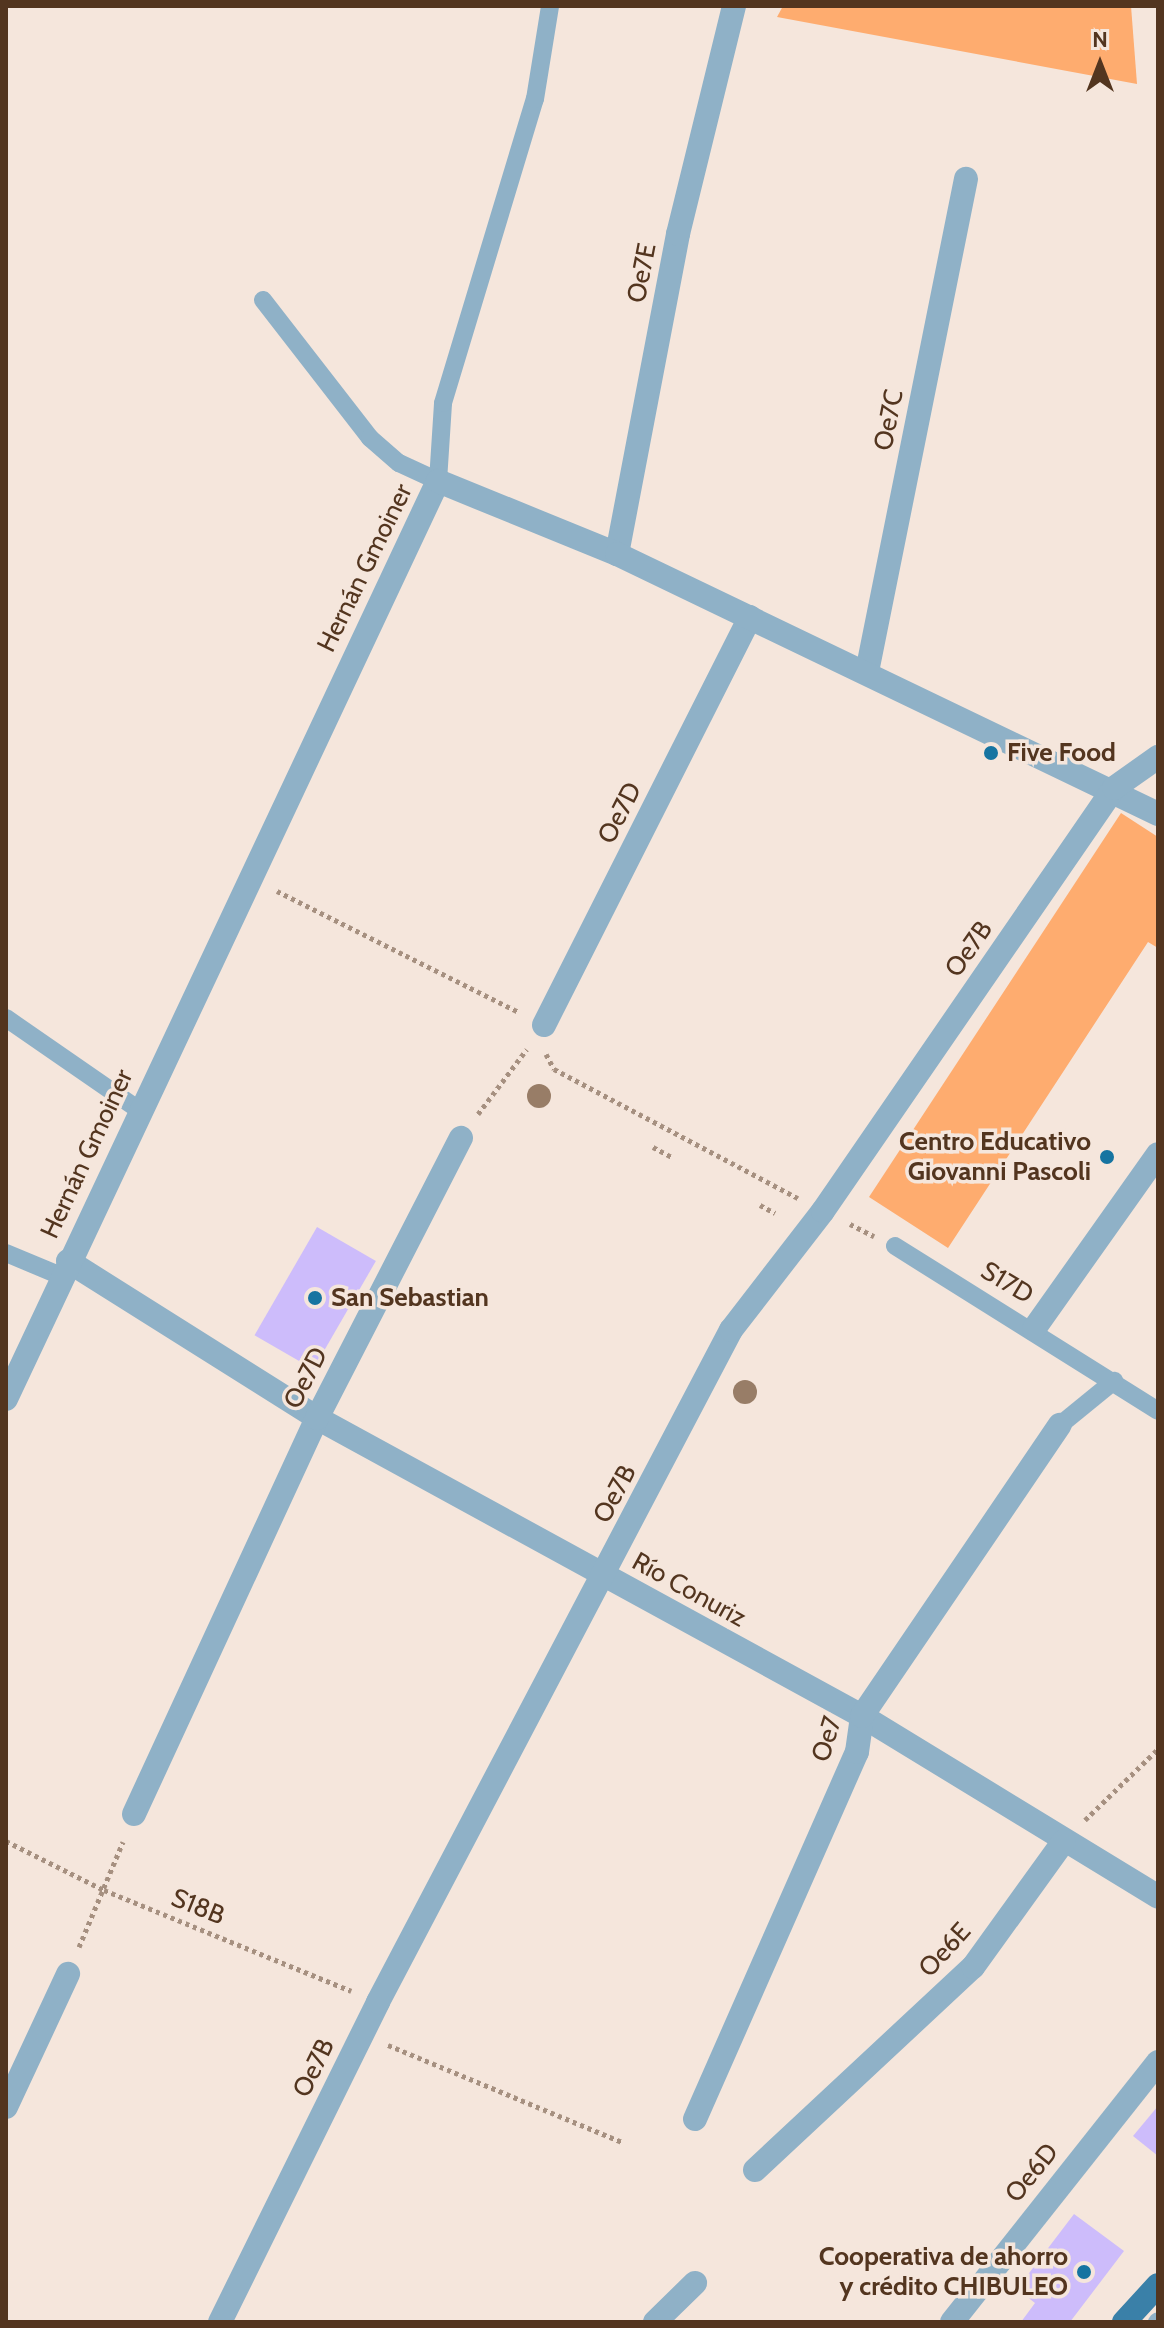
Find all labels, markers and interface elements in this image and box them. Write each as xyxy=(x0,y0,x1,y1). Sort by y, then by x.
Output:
north arrow xyxy=(1060,24,1140,104)
text: N xyxy=(1092,26,1108,53)
street label: Oe7E xyxy=(621,241,663,305)
street label: Oe7C xyxy=(868,387,910,453)
street label: Hernán Gmoiner xyxy=(311,479,419,657)
place label: Five Food xyxy=(1007,737,1116,769)
marker: Five Food xyxy=(982,744,1000,762)
street label: Oe7D xyxy=(591,777,649,849)
street label: Oe7B xyxy=(939,915,999,983)
street label: Hernán Gmoiner xyxy=(34,1065,140,1243)
place label: Centro Educativo Giovanni Pascoli xyxy=(899,1126,1091,1188)
marker: Centro Educativo Giovanni Pascoli xyxy=(1098,1148,1116,1166)
street label: S17D xyxy=(975,1255,1039,1311)
place label: San Sebastian xyxy=(331,1282,489,1314)
marker: San Sebastian xyxy=(306,1289,324,1307)
street label: Oe7D xyxy=(277,1342,335,1414)
street label: Oe7B xyxy=(587,1460,643,1528)
street label: Río Conuriz xyxy=(627,1546,751,1634)
street label: Oe7 xyxy=(805,1713,849,1765)
street label: S18B xyxy=(167,1882,229,1932)
street label: Oe6E xyxy=(913,1916,977,1984)
street label: Oe7B xyxy=(287,2034,341,2102)
street label: Oe6D xyxy=(999,2137,1065,2209)
place label: Cooperativa de ahorro y crédito CHIBULEO xyxy=(819,2241,1068,2302)
marker: Cooperativa de ahorro y crédito CHIBULEO xyxy=(1075,2263,1093,2281)

